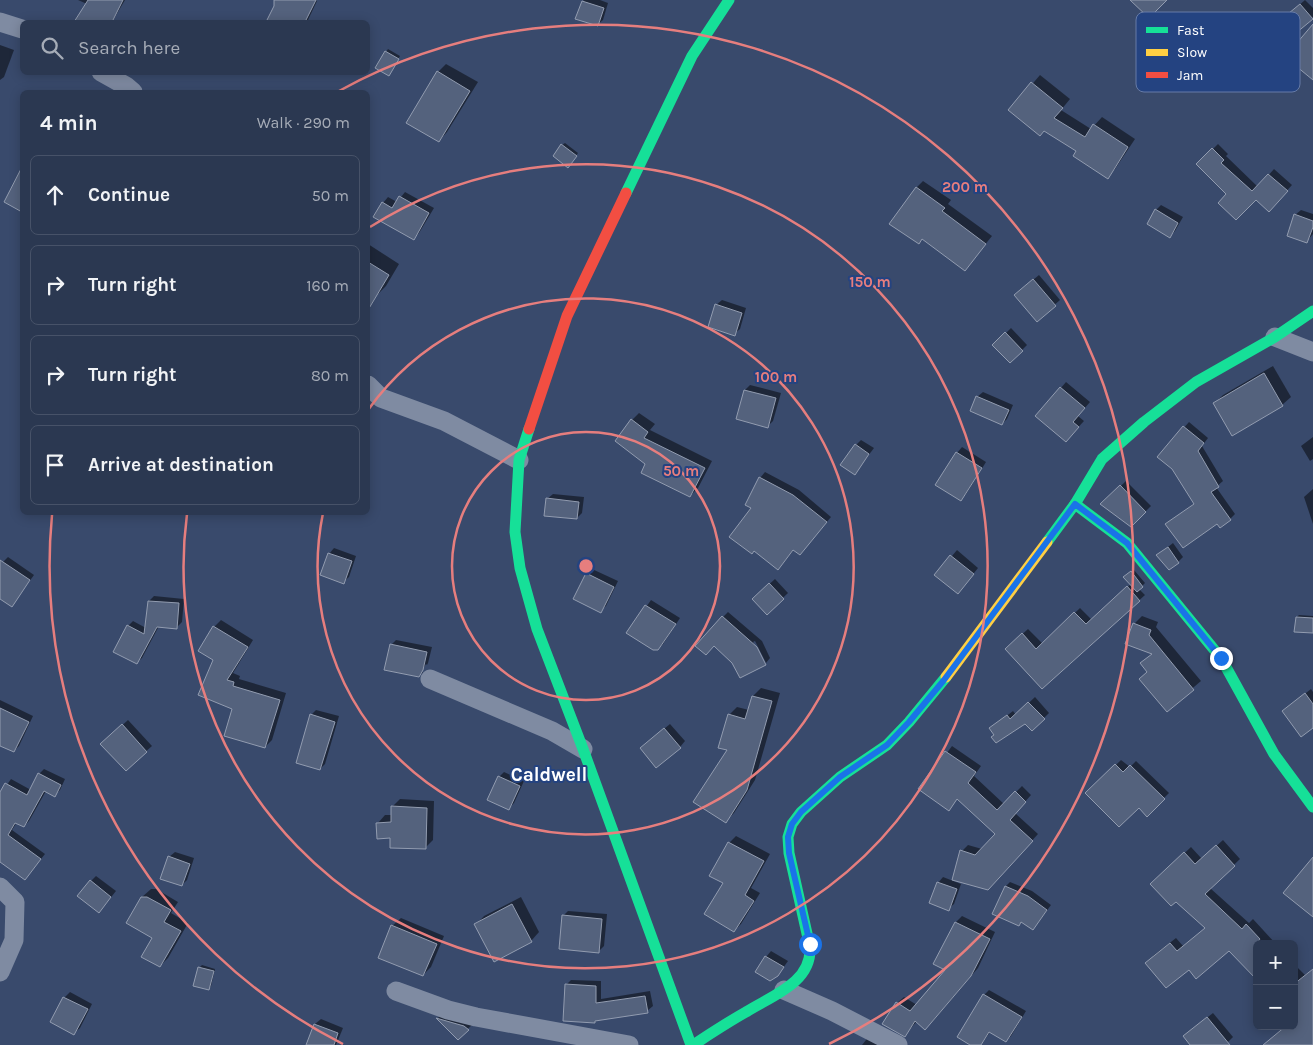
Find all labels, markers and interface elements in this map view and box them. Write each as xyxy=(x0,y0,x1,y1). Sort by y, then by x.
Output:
legend xyxy=(1136,12,1300,92)
search box xyxy=(20,20,370,75)
text: Fast xyxy=(1177,22,1204,39)
icon: search xyxy=(38,34,66,62)
text: Search here xyxy=(78,37,180,59)
text: Slow xyxy=(1177,44,1207,61)
text: Jam xyxy=(1177,67,1203,84)
text: 4 min xyxy=(40,111,98,135)
text: Walk · 290 m xyxy=(257,113,350,132)
text: 200 m xyxy=(942,178,988,196)
icon: ahead xyxy=(41,181,69,209)
text: Continue xyxy=(88,184,170,206)
text: 50 m xyxy=(312,186,349,205)
icon: right xyxy=(41,271,69,299)
text: 150 m xyxy=(849,273,891,291)
text: Turn right xyxy=(88,274,177,296)
text: 160 m xyxy=(306,276,349,295)
icon: right xyxy=(41,361,69,389)
text: Turn right xyxy=(88,364,177,386)
text: 80 m xyxy=(311,366,349,385)
text: 100 m xyxy=(755,368,797,386)
icon: arrive xyxy=(41,451,69,479)
text: Arrive at destination xyxy=(88,454,274,476)
text: 50 m xyxy=(663,462,699,480)
centre of rings xyxy=(577,557,595,575)
route end xyxy=(1210,647,1233,670)
district label: Caldwell xyxy=(511,764,587,786)
route start xyxy=(799,933,822,956)
map controls xyxy=(1253,940,1298,1030)
button: + xyxy=(1253,940,1298,985)
button: − xyxy=(1253,985,1298,1030)

